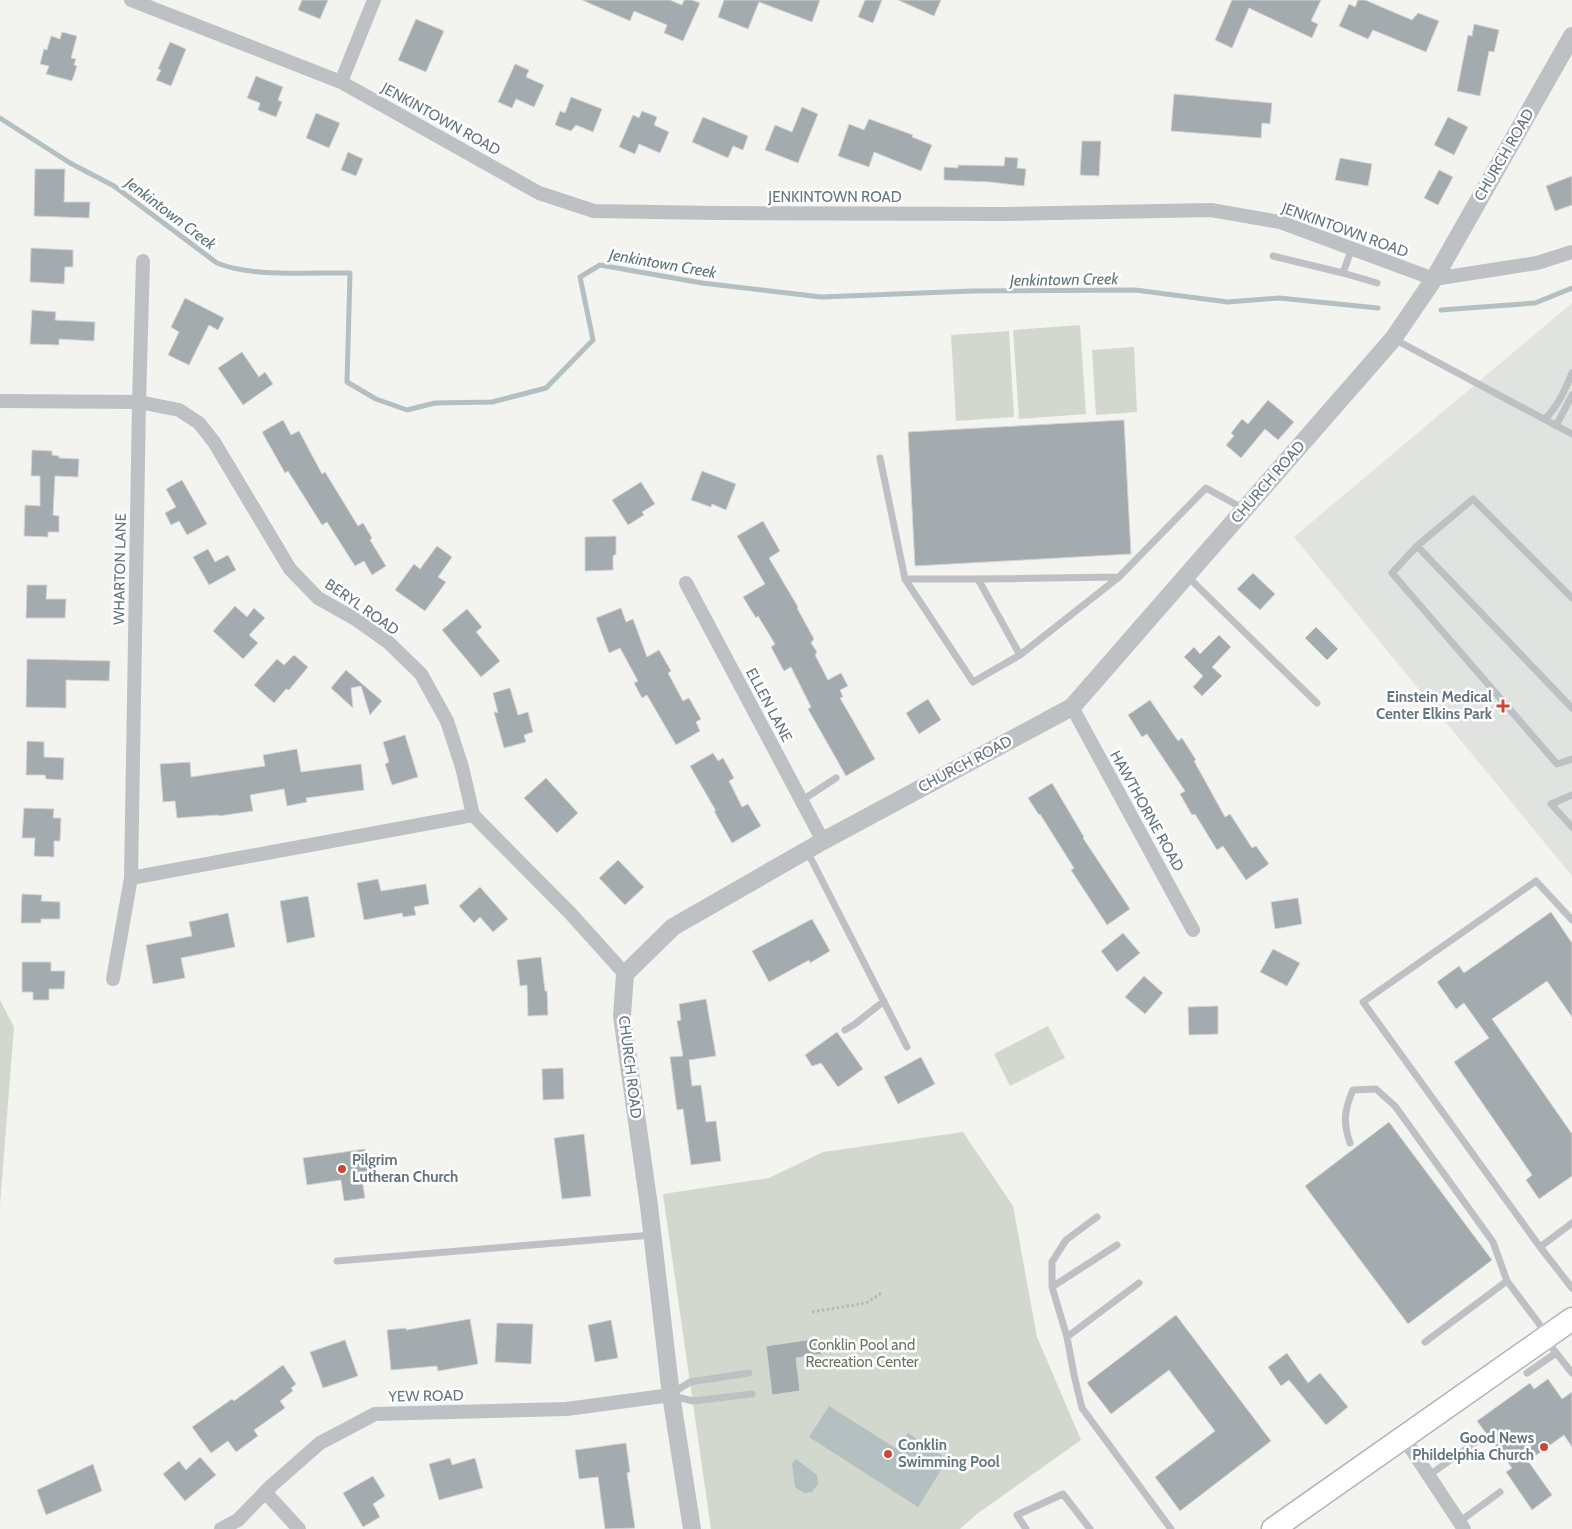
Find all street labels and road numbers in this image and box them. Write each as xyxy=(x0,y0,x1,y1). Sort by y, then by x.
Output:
street label: JENKINTOWN ROAD xyxy=(377,78,504,159)
street label: CHURCH ROAD xyxy=(1470,106,1538,204)
street label: JENKINTOWN ROAD xyxy=(767,188,902,206)
street label: JENKINTOWN ROAD xyxy=(1278,198,1411,261)
street label: CHURCH ROAD xyxy=(1227,437,1309,527)
street label: WHARTON LANE xyxy=(110,513,130,625)
street label: BERYL ROAD xyxy=(322,575,403,639)
street label: ELLEN LANE xyxy=(742,665,796,745)
street label: CHURCH ROAD xyxy=(915,732,1015,796)
street label: HAWTHORNE ROAD xyxy=(1106,747,1188,875)
street label: CHURCH ROAD xyxy=(615,1015,645,1120)
street label: YEW ROAD xyxy=(387,1386,464,1406)

